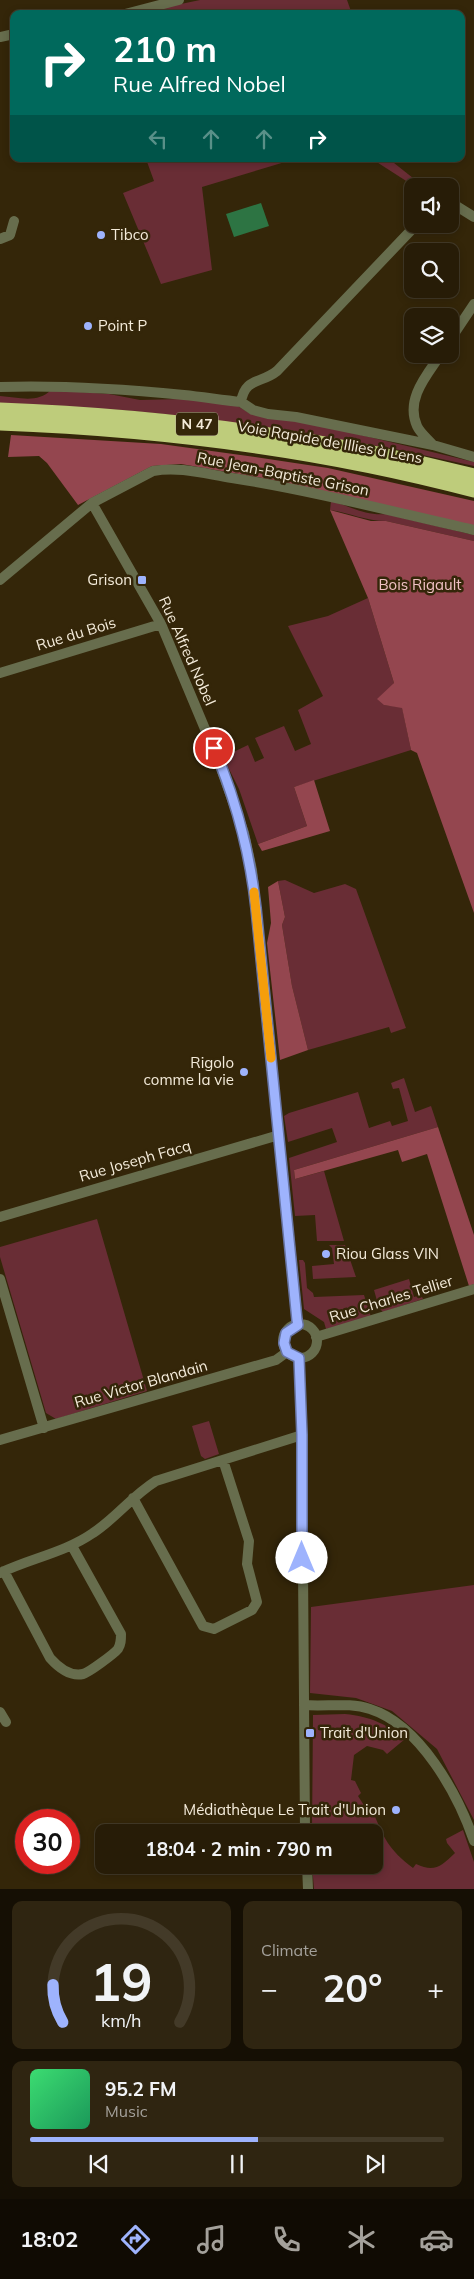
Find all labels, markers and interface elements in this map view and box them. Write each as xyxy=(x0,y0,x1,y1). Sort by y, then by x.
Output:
text: 210 m xyxy=(113,27,217,71)
icon: right xyxy=(30,30,95,95)
text: Rue Alfred Nobel xyxy=(113,70,286,98)
icon: left xyxy=(144,125,172,153)
icon: ahead xyxy=(197,125,225,153)
icon: ahead xyxy=(250,125,278,153)
icon: right xyxy=(303,125,331,153)
map controls xyxy=(404,178,459,363)
button: sound xyxy=(404,178,459,233)
place label: Tibco xyxy=(111,225,148,244)
marker: Tibco xyxy=(95,229,107,241)
button: search xyxy=(404,243,459,298)
button: layers xyxy=(404,308,459,363)
place label: Point P xyxy=(98,316,148,335)
marker: Point P xyxy=(82,320,94,332)
road number: N 47 xyxy=(176,412,218,436)
street label: Voie Rapide de Illies à Lens xyxy=(236,416,424,467)
street label: Rue Jean-Baptiste Grison xyxy=(196,448,371,500)
place label: Grison xyxy=(87,570,132,589)
marker: Grison xyxy=(136,574,148,586)
park label: Bois Rigault xyxy=(378,575,462,594)
street label: Rue Alfred Nobel xyxy=(155,593,220,708)
street label: Rue du Bois xyxy=(34,612,118,655)
pin xyxy=(193,727,235,769)
icon: arrive xyxy=(200,734,228,762)
place label: Rigolo comme la vie xyxy=(144,1053,234,1089)
marker: Rigolo comme la vie xyxy=(238,1066,250,1078)
street label: Rue Joseph Facq xyxy=(77,1135,193,1186)
place label: Riou Glass VIN xyxy=(336,1244,439,1263)
marker: Riou Glass VIN xyxy=(320,1248,332,1260)
street label: Rue Charles Tellier xyxy=(327,1271,455,1326)
street label: Rue Victor Blandain xyxy=(72,1355,210,1412)
position arrow xyxy=(275,1531,327,1583)
place label: Trait d'Union xyxy=(320,1723,408,1742)
marker: Trait d'Union xyxy=(304,1727,316,1739)
place label: Médiathèque Le Trait d'Union xyxy=(183,1800,386,1819)
marker: Médiathèque Le Trait d'Union xyxy=(390,1804,402,1816)
speed limit sign: 30 xyxy=(15,1809,80,1874)
text: 18:04 · 2 min · 790 m xyxy=(145,1837,333,1861)
text: Climate xyxy=(261,1940,317,1960)
text: 19 xyxy=(90,1949,153,2014)
text: 20° xyxy=(322,1964,383,2012)
text: − xyxy=(261,1971,278,2006)
text: + xyxy=(427,1971,444,2006)
text: km/h xyxy=(101,2009,142,2031)
text: 95.2 FM xyxy=(105,2077,177,2101)
text: Music xyxy=(105,2101,148,2121)
icon: previous xyxy=(85,2150,113,2178)
icon: pause xyxy=(223,2150,251,2178)
icon: next xyxy=(361,2150,389,2178)
icon: directions xyxy=(118,2222,153,2257)
icon: music xyxy=(194,2222,229,2257)
icon: phone xyxy=(269,2222,304,2257)
icon: climate xyxy=(344,2222,379,2257)
icon: car xyxy=(419,2222,454,2257)
text: 18:02 xyxy=(20,2225,78,2253)

